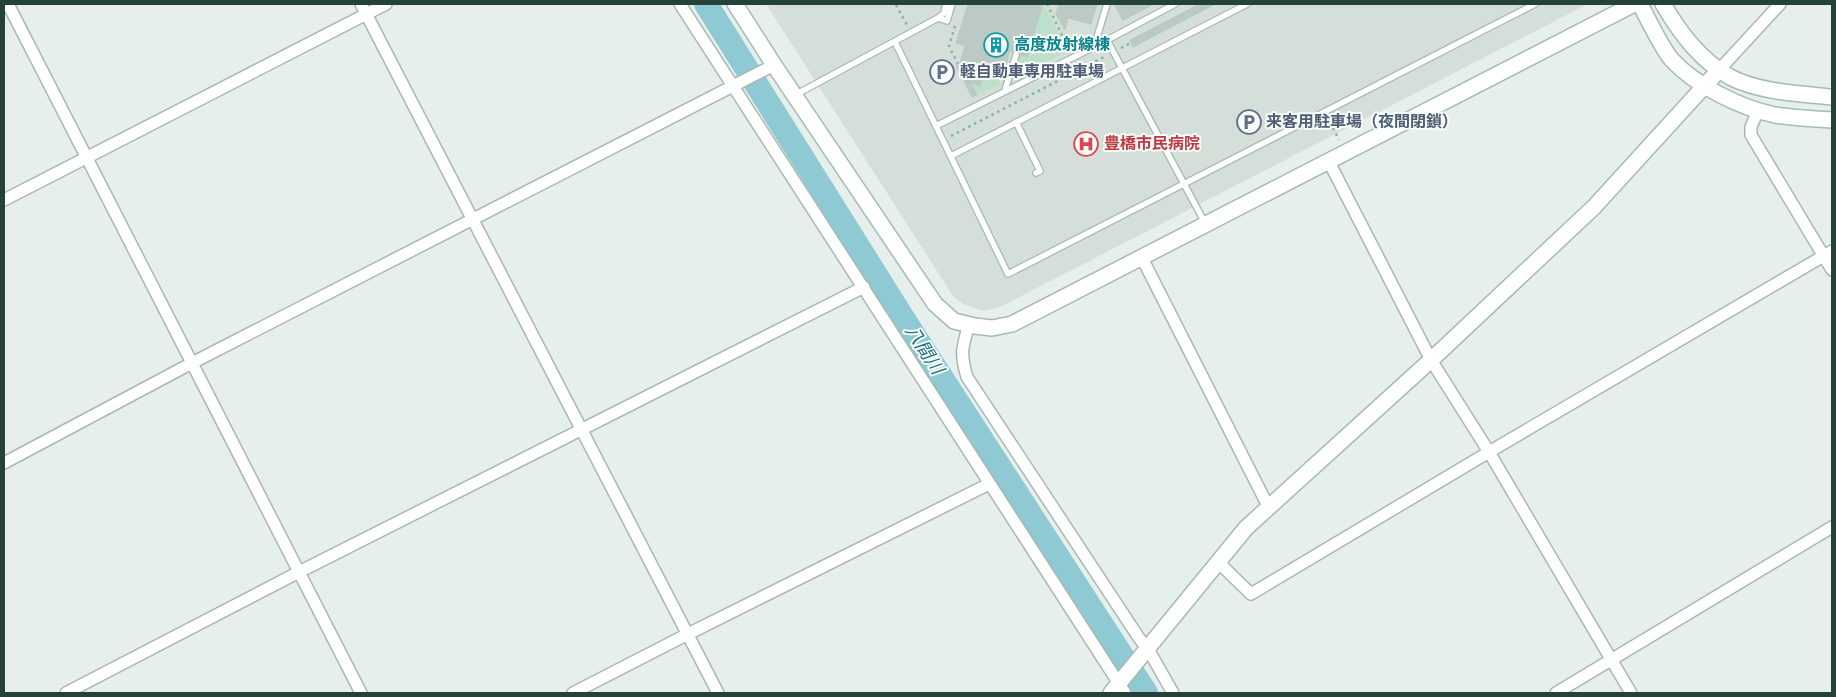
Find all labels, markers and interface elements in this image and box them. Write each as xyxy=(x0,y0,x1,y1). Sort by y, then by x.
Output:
building icon: 高度放射線棟 xyxy=(983,32,1009,58)
place label: 高度放射線棟 xyxy=(1014,34,1110,56)
parking icon: 軽自動車専用駐車場 xyxy=(929,59,955,85)
place label: 軽自動車専用駐車場 xyxy=(960,61,1104,83)
parking icon: 来客用駐車場（夜間閉鎖） xyxy=(1236,109,1262,135)
place label: 来客用駐車場（夜間閉鎖） xyxy=(1266,111,1458,133)
hospital icon: 豊橋市民病院 xyxy=(1073,131,1099,157)
place label: 豊橋市民病院 xyxy=(1104,133,1200,155)
water label: 八間川 xyxy=(899,321,950,381)

